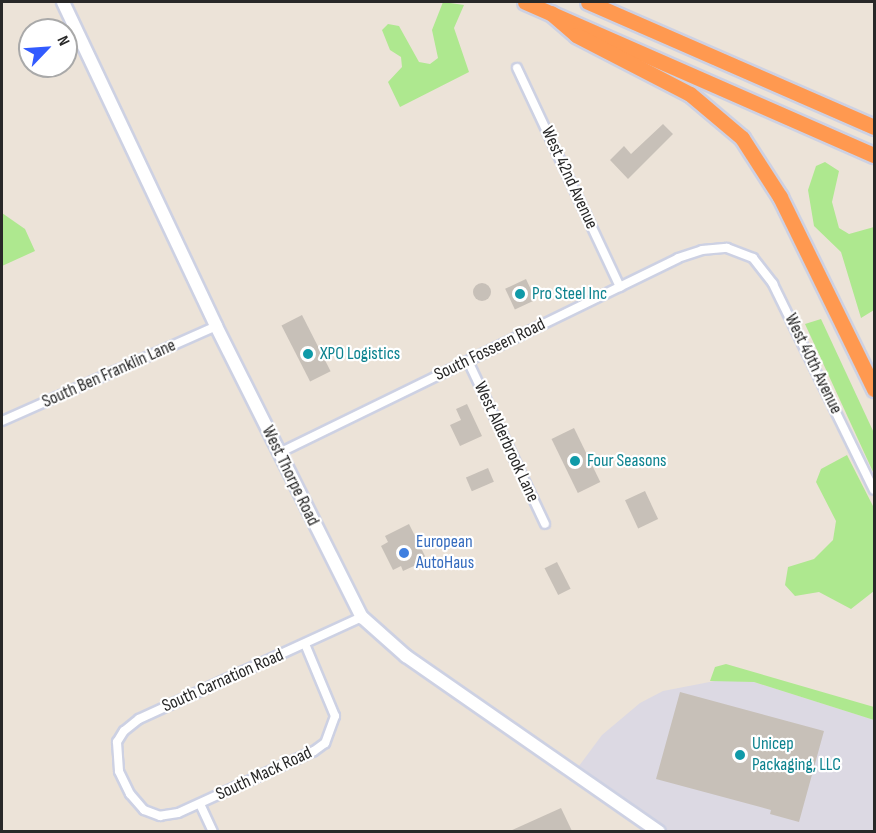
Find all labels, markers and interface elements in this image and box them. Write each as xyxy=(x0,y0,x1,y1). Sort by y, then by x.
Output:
north arrow xyxy=(18,18,78,78)
text: N xyxy=(53,33,73,49)
street label: West 42nd Avenue xyxy=(536,123,602,233)
place label: Pro Steel Inc xyxy=(532,283,607,305)
marker: Pro Steel Inc xyxy=(513,287,527,301)
street label: West 40th Avenue xyxy=(779,310,847,418)
street label: South Fosseen Road xyxy=(431,314,549,386)
street label: South Ben Franklin Lane xyxy=(39,335,179,413)
place label: XPO Logistics xyxy=(320,343,400,365)
marker: XPO Logistics xyxy=(301,347,315,361)
street label: West Alderbrook Lane xyxy=(469,378,543,506)
street label: West Thorpe Road xyxy=(257,423,323,529)
place label: Four Seasons xyxy=(587,450,667,472)
marker: Four Seasons xyxy=(568,454,582,468)
place label: European AutoHaus xyxy=(416,532,474,574)
marker: European AutoHaus xyxy=(397,546,411,560)
street label: South Carnation Road xyxy=(159,645,287,717)
place label: Unicep Packaging, LLC xyxy=(752,734,841,777)
street label: South Mack Road xyxy=(213,742,315,806)
marker: Unicep Packaging, LLC xyxy=(733,748,747,762)

